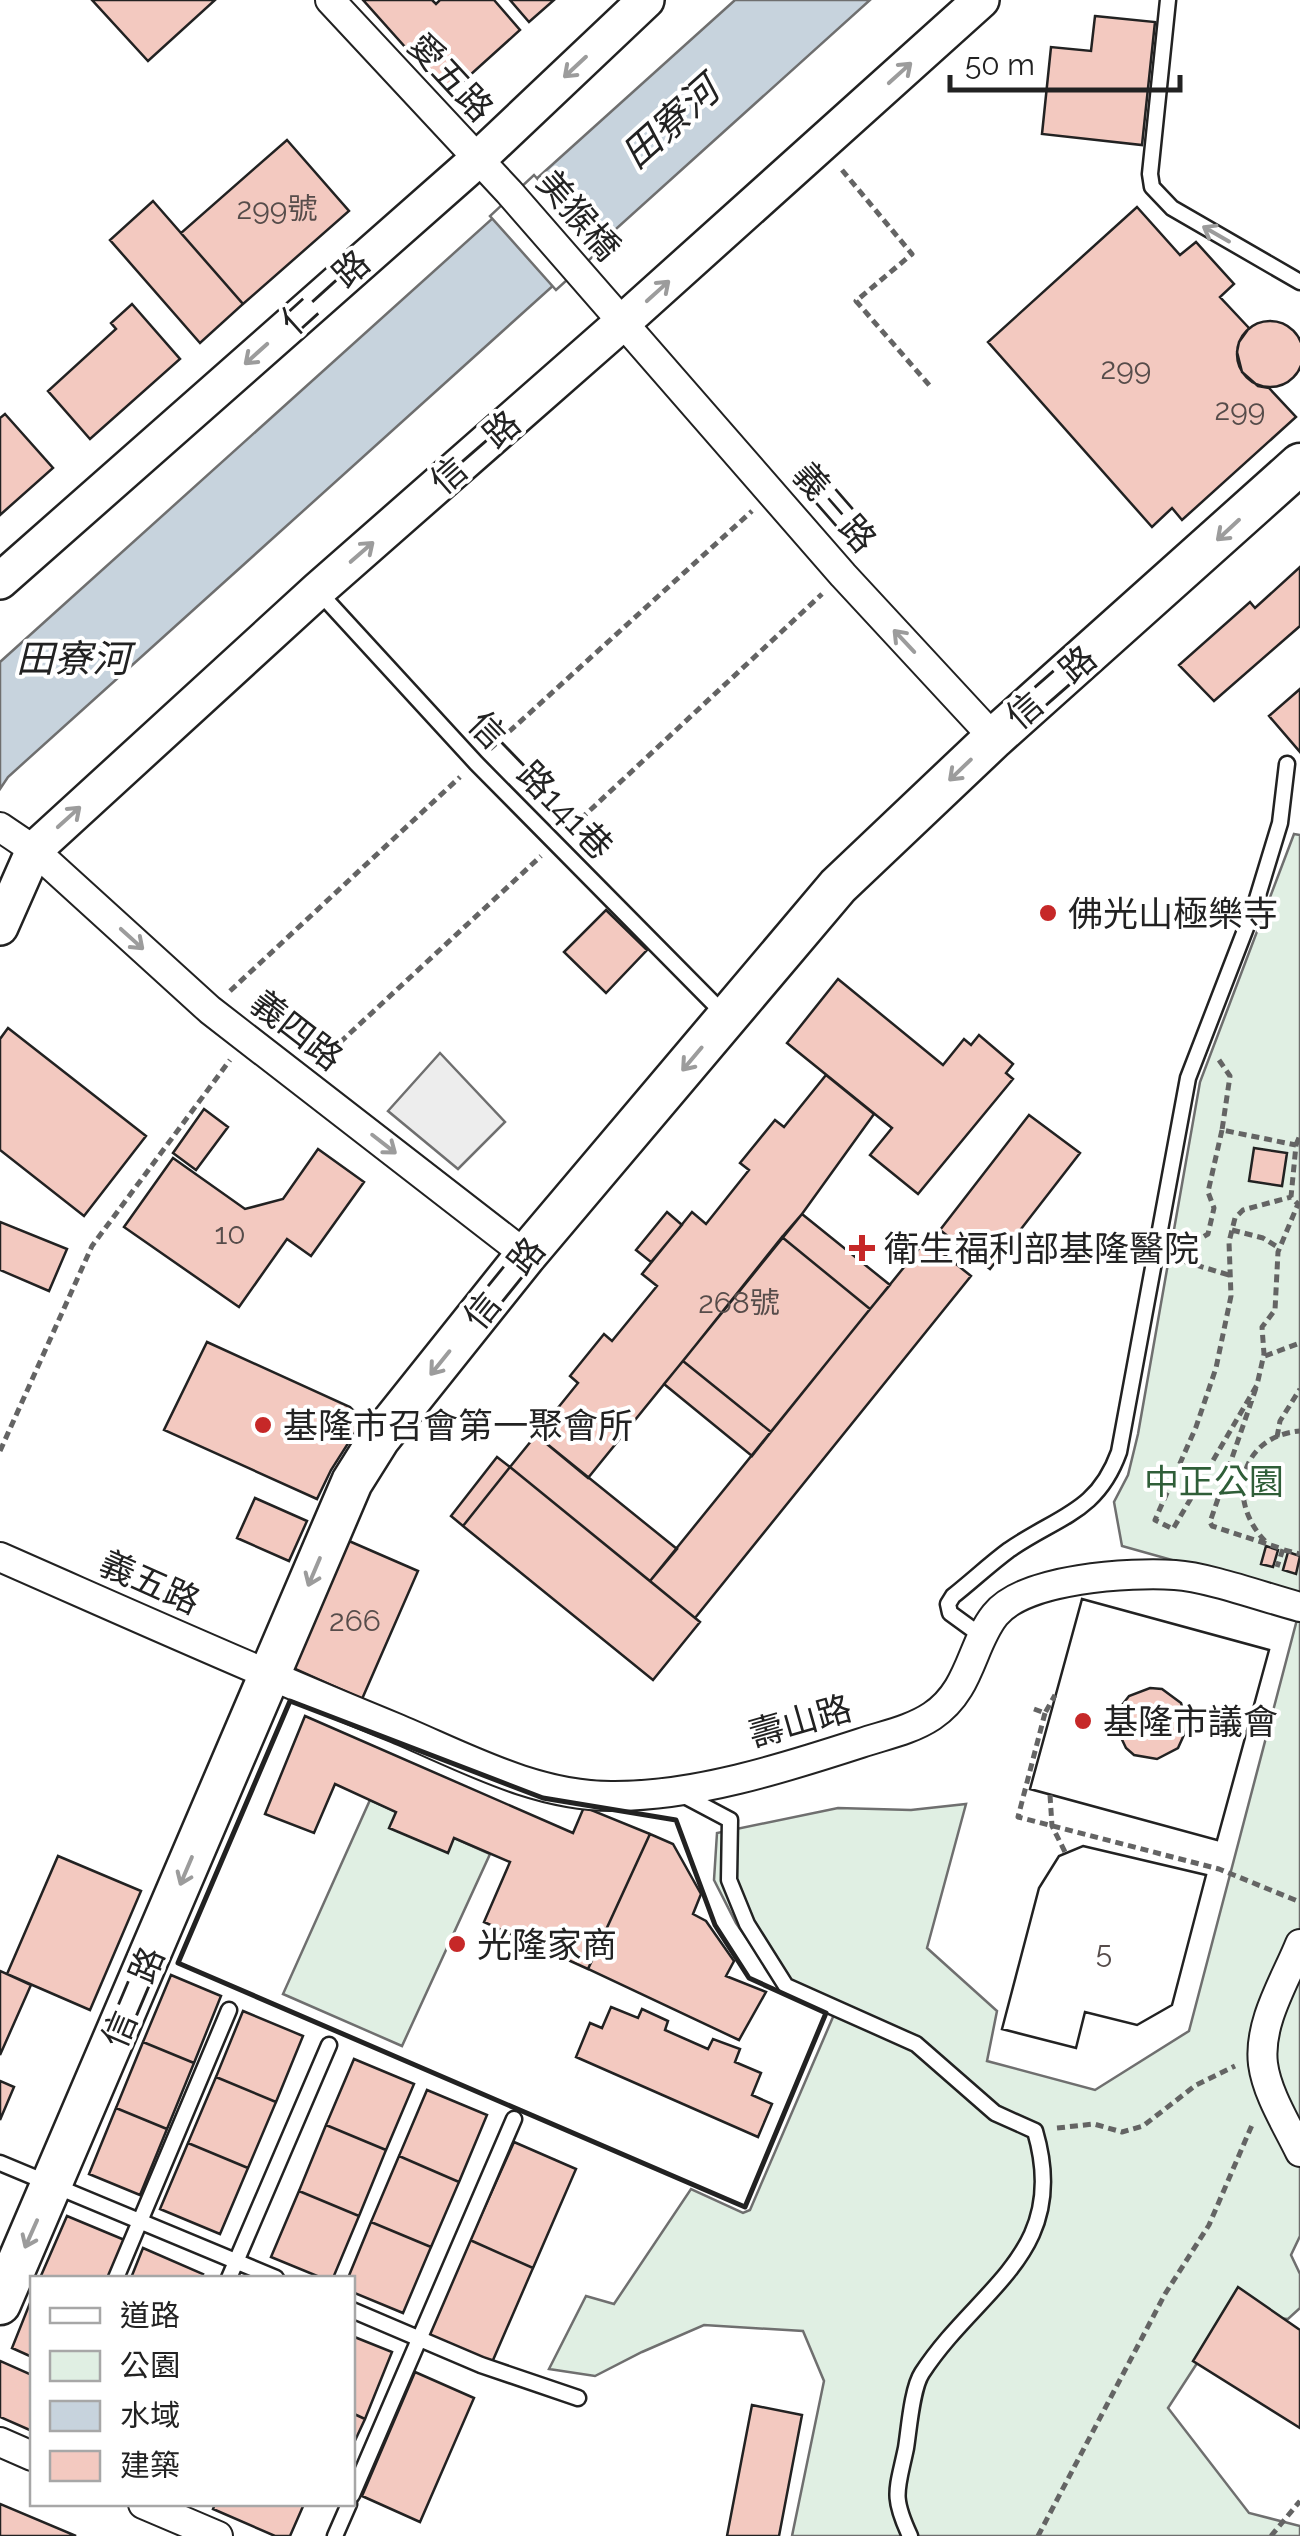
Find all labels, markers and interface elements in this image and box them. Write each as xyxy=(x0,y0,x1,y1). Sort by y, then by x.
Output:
street label: 愛五路 xyxy=(400,25,502,129)
scale bar xyxy=(950,30,1180,92)
text: 50 m xyxy=(965,47,1035,82)
one-way arrow xyxy=(564,55,588,79)
water label: 田寮河 xyxy=(613,62,733,177)
one-way arrow xyxy=(887,62,912,85)
street label: 美猴橋 xyxy=(529,162,629,268)
house number: 299號 xyxy=(237,191,317,226)
one-way arrow xyxy=(1202,223,1231,243)
street label: 仁一路 xyxy=(272,242,378,342)
one-way arrow xyxy=(645,279,670,302)
one-way arrow xyxy=(244,342,269,365)
house number: 299 xyxy=(1101,351,1151,386)
house number: 299 xyxy=(1215,392,1265,427)
street label: 信一路 xyxy=(422,402,528,502)
street label: 義三路 xyxy=(785,454,885,560)
one-way arrow xyxy=(1216,518,1241,541)
one-way arrow xyxy=(349,540,374,563)
one-way arrow xyxy=(892,628,916,654)
water label: 田寮河 xyxy=(16,636,137,681)
street label: 信二路 xyxy=(998,637,1104,737)
street label: 信一路141巷 xyxy=(461,703,621,867)
one-way arrow xyxy=(948,758,973,781)
one-way arrow xyxy=(57,805,81,829)
place label: 佛光山極樂寺 xyxy=(1068,893,1278,934)
marker: 佛光山極樂寺 xyxy=(1037,902,1059,924)
one-way arrow xyxy=(119,927,144,950)
street label: 義四路 xyxy=(243,982,351,1078)
one-way arrow xyxy=(681,1045,703,1071)
one-way arrow xyxy=(370,1133,396,1155)
house number: 10 xyxy=(214,1216,246,1251)
place label: 衛生福利部基隆醫院 xyxy=(884,1228,1199,1269)
street label: 信二路 xyxy=(455,1229,553,1337)
marker: 衛生福利部基隆醫院 xyxy=(849,1235,875,1261)
house number: 268號 xyxy=(698,1285,780,1320)
one-way arrow xyxy=(430,1349,451,1376)
place label: 基隆市召會第一聚會所 xyxy=(283,1405,633,1446)
marker: 基隆市召會第一聚會所 xyxy=(252,1414,274,1436)
park label: 中正公園 xyxy=(1144,1461,1284,1502)
street label: 義五路 xyxy=(94,1542,206,1622)
one-way arrow xyxy=(304,1556,322,1587)
house number: 266 xyxy=(329,1603,381,1638)
street label: 壽山路 xyxy=(744,1687,856,1755)
place label: 基隆市議會 xyxy=(1103,1701,1278,1742)
marker: 基隆市議會 xyxy=(1072,1710,1094,1732)
one-way arrow xyxy=(176,1855,194,1886)
place label: 光隆家商 xyxy=(477,1924,617,1965)
marker: 光隆家商 xyxy=(446,1933,468,1955)
house number: 5 xyxy=(1096,1935,1112,1970)
street label: 信二路 xyxy=(94,1941,172,2053)
one-way arrow xyxy=(21,2218,39,2249)
legend xyxy=(30,2276,355,2506)
text: 道路 xyxy=(120,2298,180,2333)
text: 公園 xyxy=(120,2348,180,2383)
text: 水域 xyxy=(120,2398,180,2433)
text: 建築 xyxy=(120,2448,180,2483)

